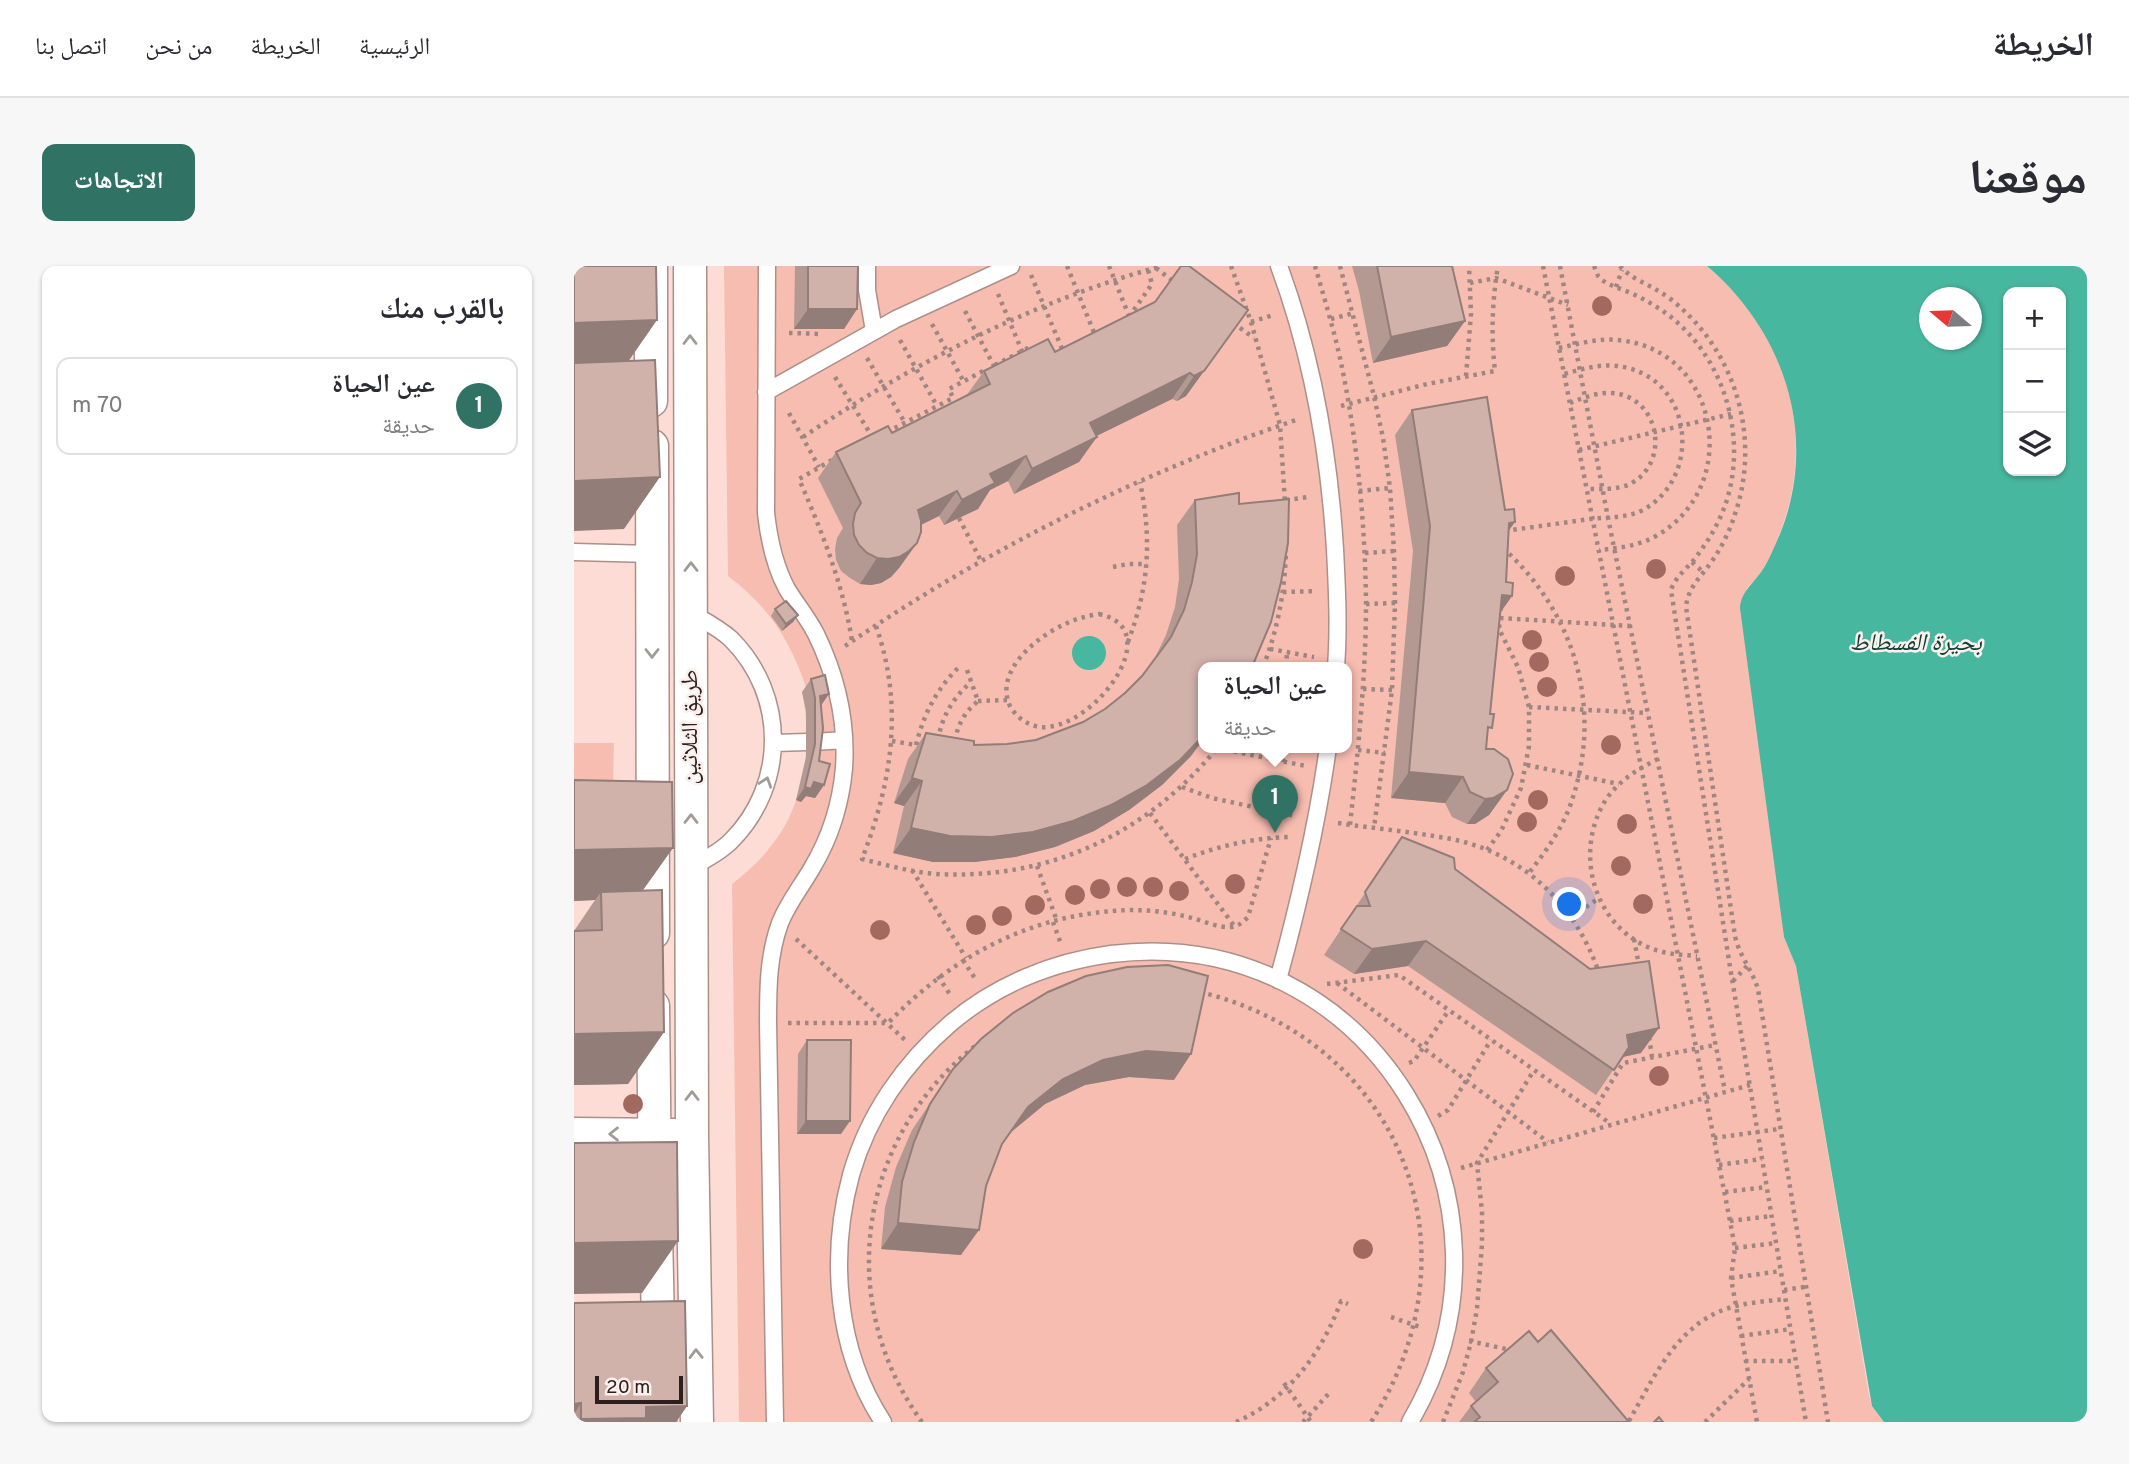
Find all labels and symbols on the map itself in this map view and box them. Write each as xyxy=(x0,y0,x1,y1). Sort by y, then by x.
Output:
north arrow xyxy=(1919,287,1982,350)
one-way arrow xyxy=(682,334,698,344)
one-way arrow xyxy=(683,561,699,572)
water label: بحيرة الفسطاط xyxy=(1850,629,1982,659)
one-way arrow xyxy=(644,648,660,658)
street label: طريق الثلاثين xyxy=(677,670,706,784)
pin: 1 xyxy=(1252,775,1298,833)
one-way arrow xyxy=(758,777,773,789)
one-way arrow xyxy=(683,813,699,824)
your location xyxy=(1552,887,1586,921)
one-way arrow xyxy=(684,1090,700,1100)
one-way arrow xyxy=(608,1126,619,1142)
one-way arrow xyxy=(688,1348,704,1359)
scale bar xyxy=(595,1373,682,1405)

